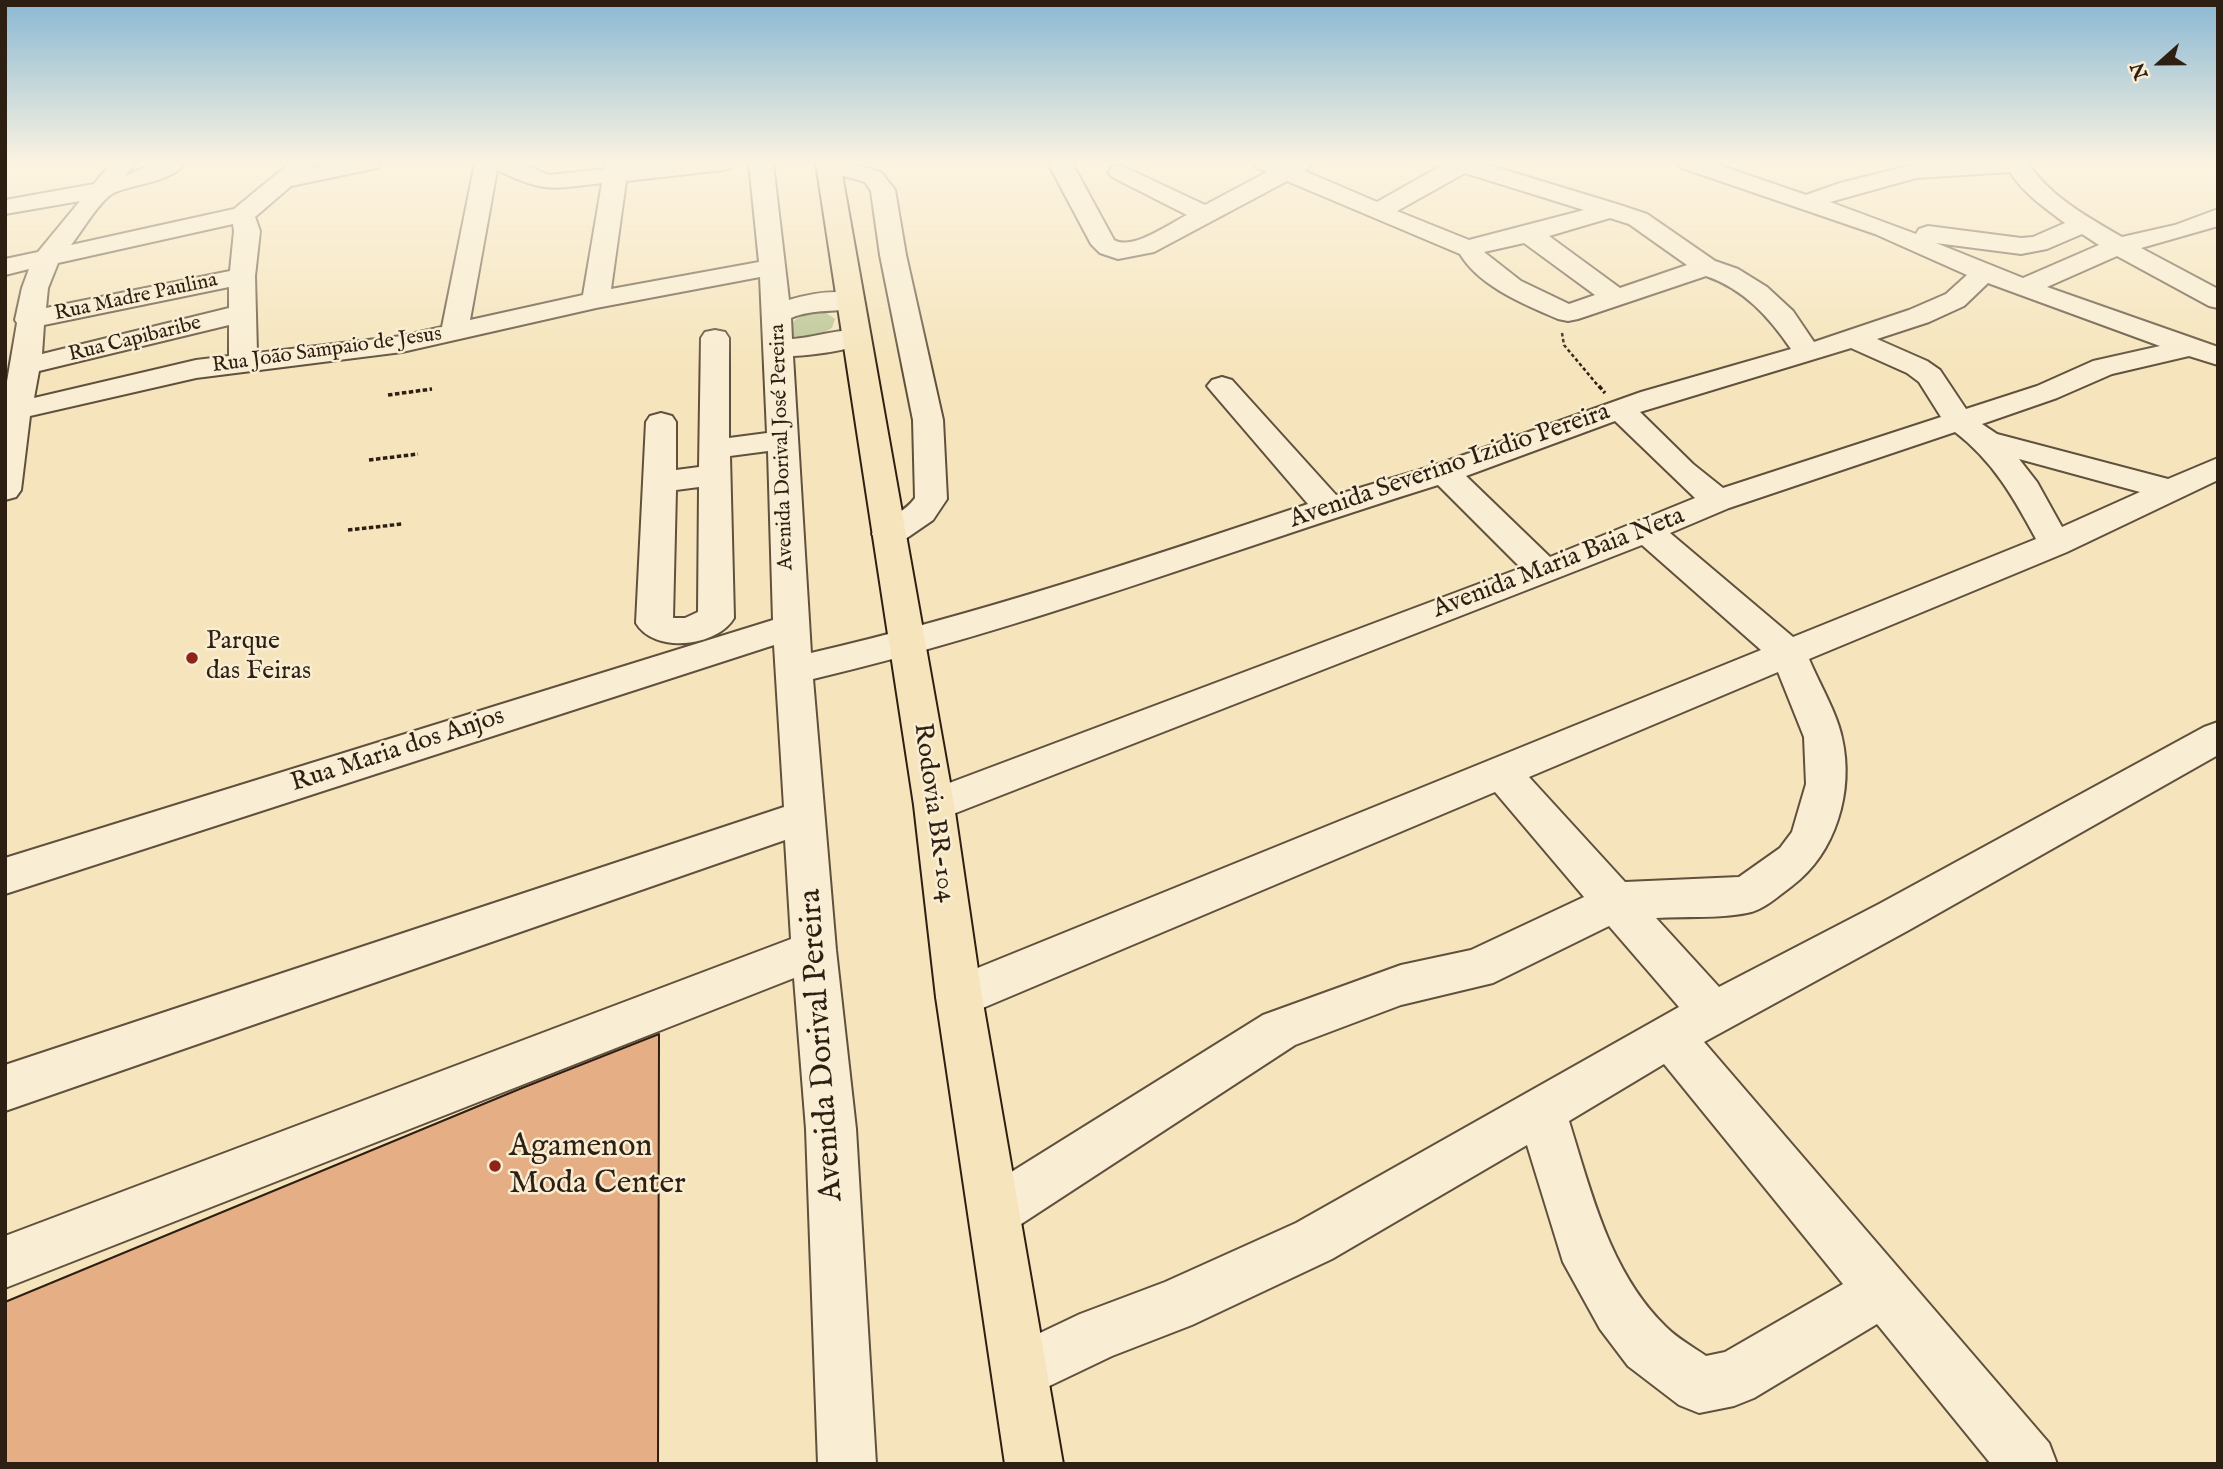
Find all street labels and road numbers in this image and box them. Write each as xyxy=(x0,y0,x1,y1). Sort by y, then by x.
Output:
street label: Rua Madre Paulina xyxy=(52,268,220,328)
street label: Rua Capibaribe xyxy=(66,311,204,369)
street label: Rua João Sampaio de Jesus xyxy=(211,322,443,380)
street label: Avenida Dorival José Pereira xyxy=(766,323,800,571)
street label: Avenida Severino Izidio Pereira xyxy=(1286,397,1614,537)
street label: Avenida Maria Baia Neta xyxy=(1429,502,1689,626)
street label: Rua Maria dos Anjos xyxy=(287,702,509,800)
street label: Rodovia BR-104 xyxy=(905,721,961,905)
street label: Avenida Dorival Pereira xyxy=(793,888,853,1202)

